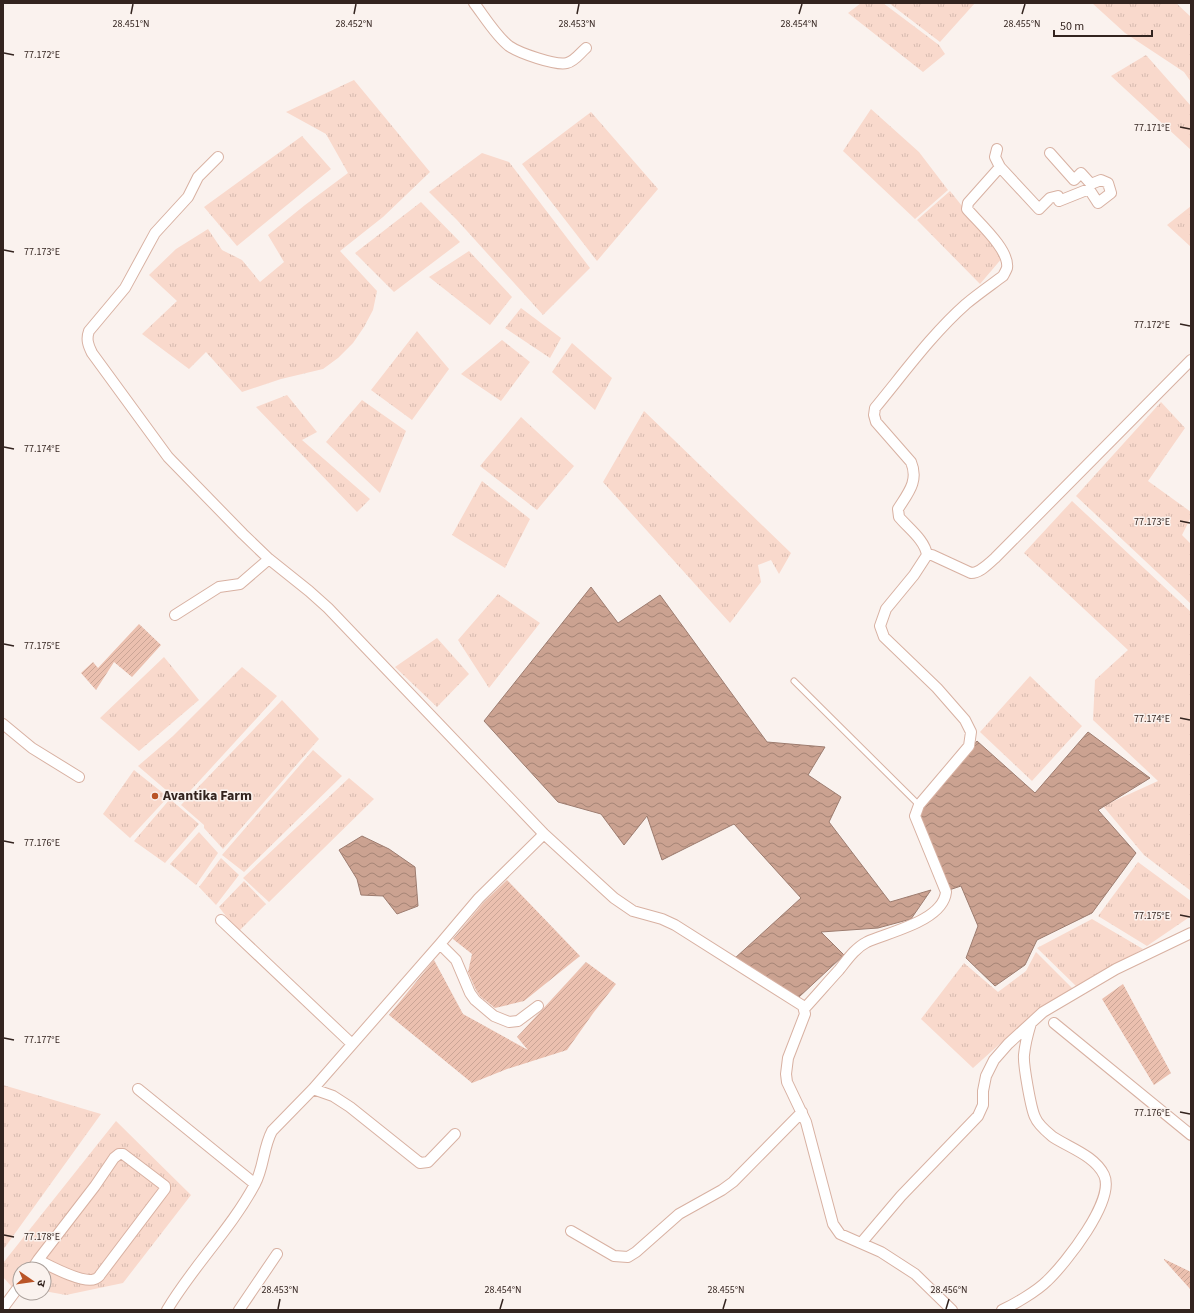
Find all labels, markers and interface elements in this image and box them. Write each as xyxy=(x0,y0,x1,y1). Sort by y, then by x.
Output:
scale bar xyxy=(1054,12,1152,38)
text: 28.451°N xyxy=(112,17,150,31)
text: 28.452°N xyxy=(335,17,373,31)
text: 28.453°N xyxy=(558,17,596,31)
text: 28.454°N xyxy=(780,17,818,31)
text: 28.455°N xyxy=(1003,17,1041,31)
text: 50 m xyxy=(1060,18,1084,35)
text: 77.172°E xyxy=(24,48,60,62)
text: 77.171°E xyxy=(1134,121,1170,135)
text: 77.173°E xyxy=(24,245,60,259)
text: 77.172°E xyxy=(1134,318,1170,332)
text: 77.174°E xyxy=(24,442,60,456)
text: 77.173°E xyxy=(1134,515,1170,529)
text: 77.175°E xyxy=(24,639,60,653)
text: 77.174°E xyxy=(1134,712,1170,726)
place label: Avantika Farm xyxy=(162,786,252,806)
marker: Avantika Farm xyxy=(150,791,160,801)
text: 77.176°E xyxy=(24,836,60,850)
text: 77.175°E xyxy=(1134,909,1170,923)
text: 77.177°E xyxy=(24,1033,60,1047)
text: 77.176°E xyxy=(1134,1106,1170,1120)
text: 77.178°E xyxy=(24,1230,60,1244)
north arrow xyxy=(12,1261,52,1301)
text: उ xyxy=(33,1278,49,1289)
text: 28.453°N xyxy=(261,1283,299,1297)
text: 28.454°N xyxy=(484,1283,522,1297)
text: 28.455°N xyxy=(707,1283,745,1297)
text: 28.456°N xyxy=(930,1283,968,1297)

